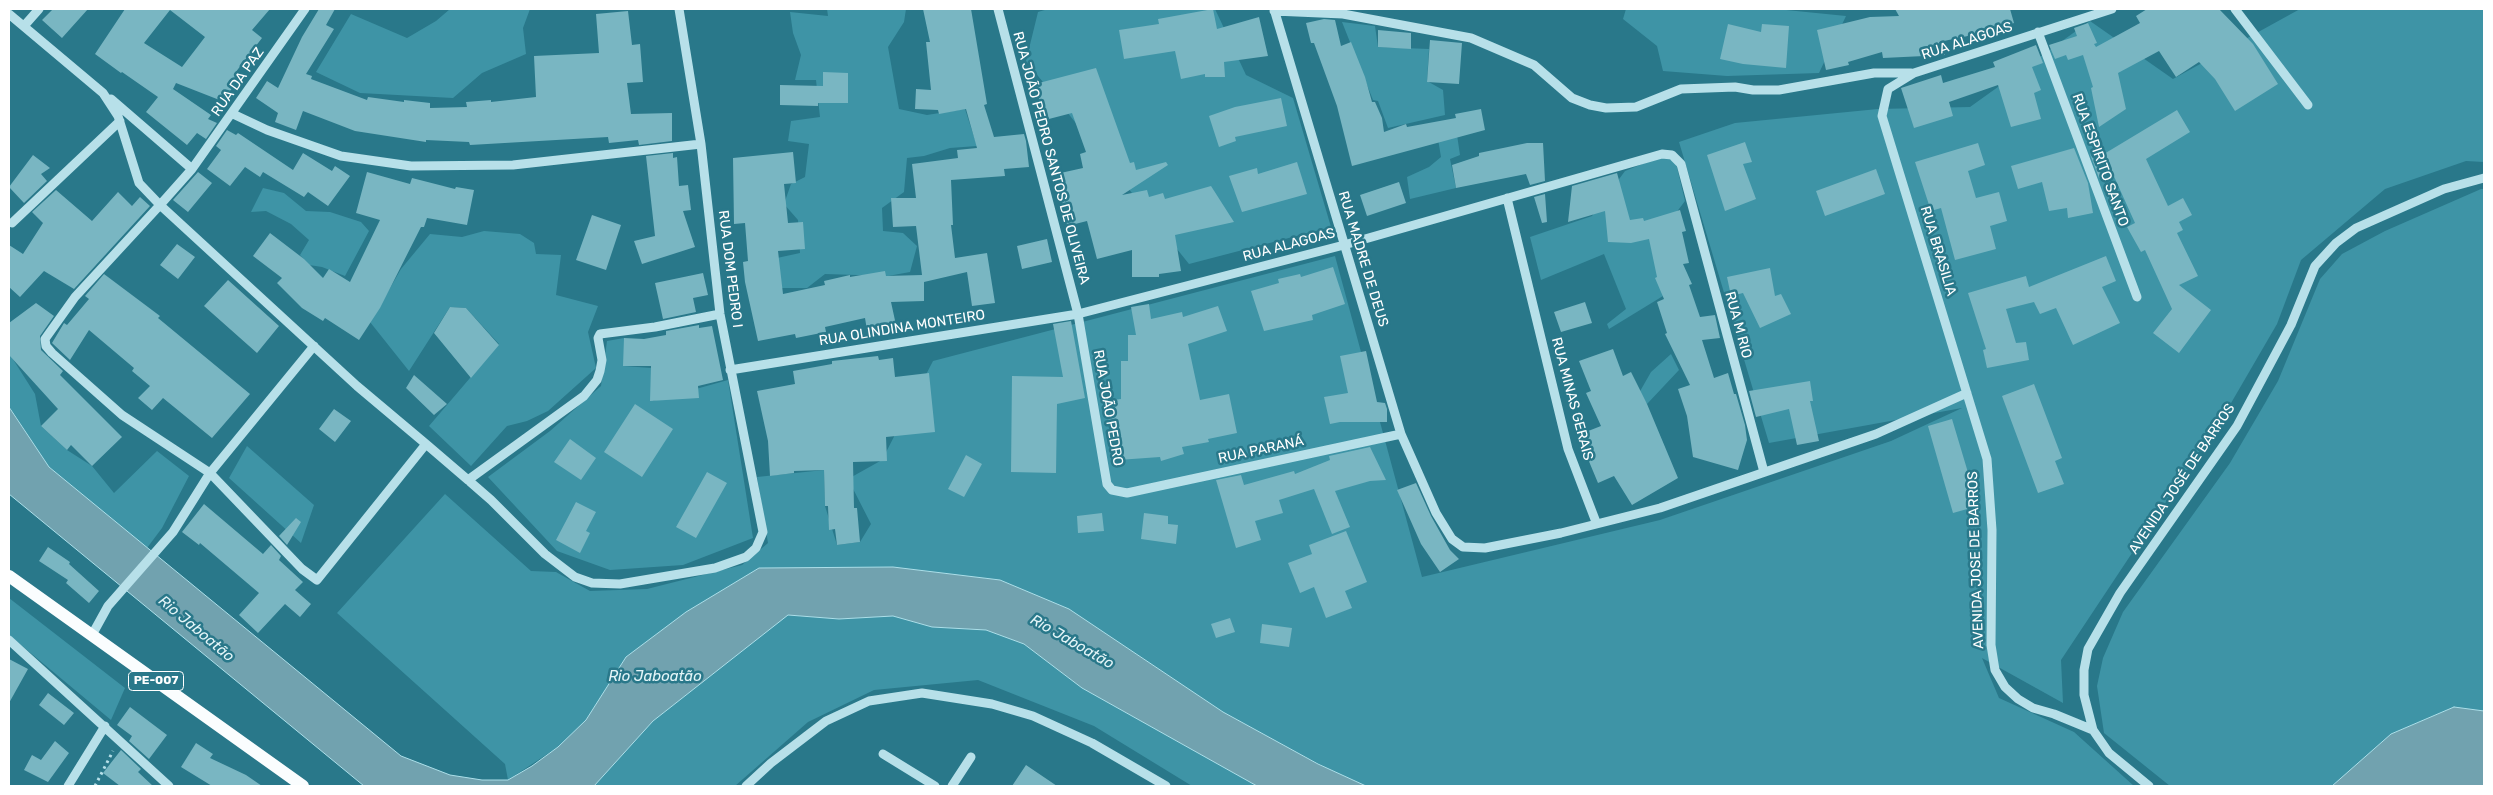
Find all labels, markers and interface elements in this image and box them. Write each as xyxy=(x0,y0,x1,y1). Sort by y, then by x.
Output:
street label: RUA ALAGOAS xyxy=(1919,18,2015,64)
street label: RUA JOÃO PEDRO SANTOS DE OLIVEIRA xyxy=(1009,30,1093,286)
street label: RUA DA PAZ xyxy=(208,44,268,120)
street label: RUA ESPIRITO SANTO xyxy=(2068,91,2132,229)
street label: RUA MADRE DE DEUS xyxy=(1334,189,1392,329)
street label: RUA BRASILIA xyxy=(1916,204,1960,298)
street label: RUA DOM PEDRO I xyxy=(714,209,746,329)
street label: RUA ALAGOAS xyxy=(1241,225,1337,265)
street label: RUA M RIO xyxy=(1721,290,1755,360)
street label: RUA OLINDINA MONTEIRO xyxy=(818,307,986,349)
street label: RUA MINAS GERAIS xyxy=(1547,336,1597,462)
street label: RUA JOÃO PEDRO xyxy=(1090,349,1126,467)
street label: AVENIDA JOSÉ DE BARROS xyxy=(2125,401,2239,557)
street label: RUA PARANÁ xyxy=(1217,433,1305,467)
street label: AVENIDA JOSE DE BARROS xyxy=(1965,471,1987,649)
water label: Rio Jaboatão xyxy=(154,592,238,666)
water label: Rio Jaboatão xyxy=(1027,611,1117,673)
water label: Rio Jaboatão xyxy=(608,668,702,686)
road number: PE-007 xyxy=(128,671,184,690)

